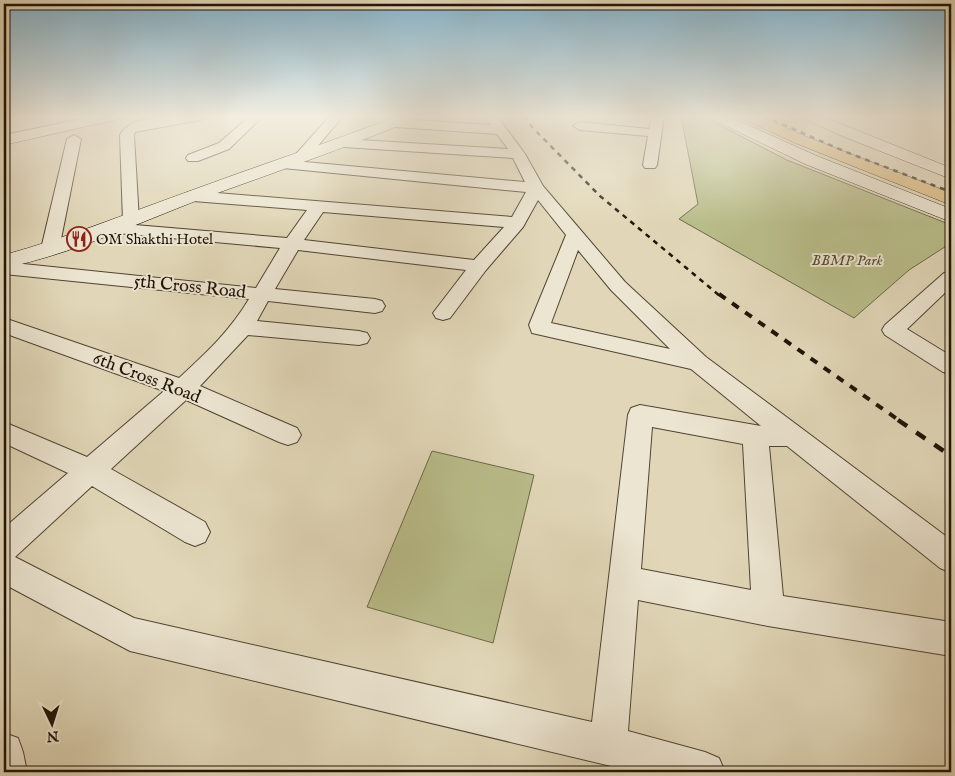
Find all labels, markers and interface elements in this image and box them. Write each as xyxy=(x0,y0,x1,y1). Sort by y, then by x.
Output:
restaurant icon: OM Shakthi Hotel xyxy=(66,226,92,252)
place label: OM Shakthi Hotel xyxy=(96,230,214,249)
park label: BBMP Park xyxy=(812,251,882,270)
street label: 5th Cross Road xyxy=(133,270,247,305)
street label: 6th Cross Road xyxy=(89,347,204,410)
north arrow xyxy=(28,698,78,748)
text: N xyxy=(46,727,61,745)

